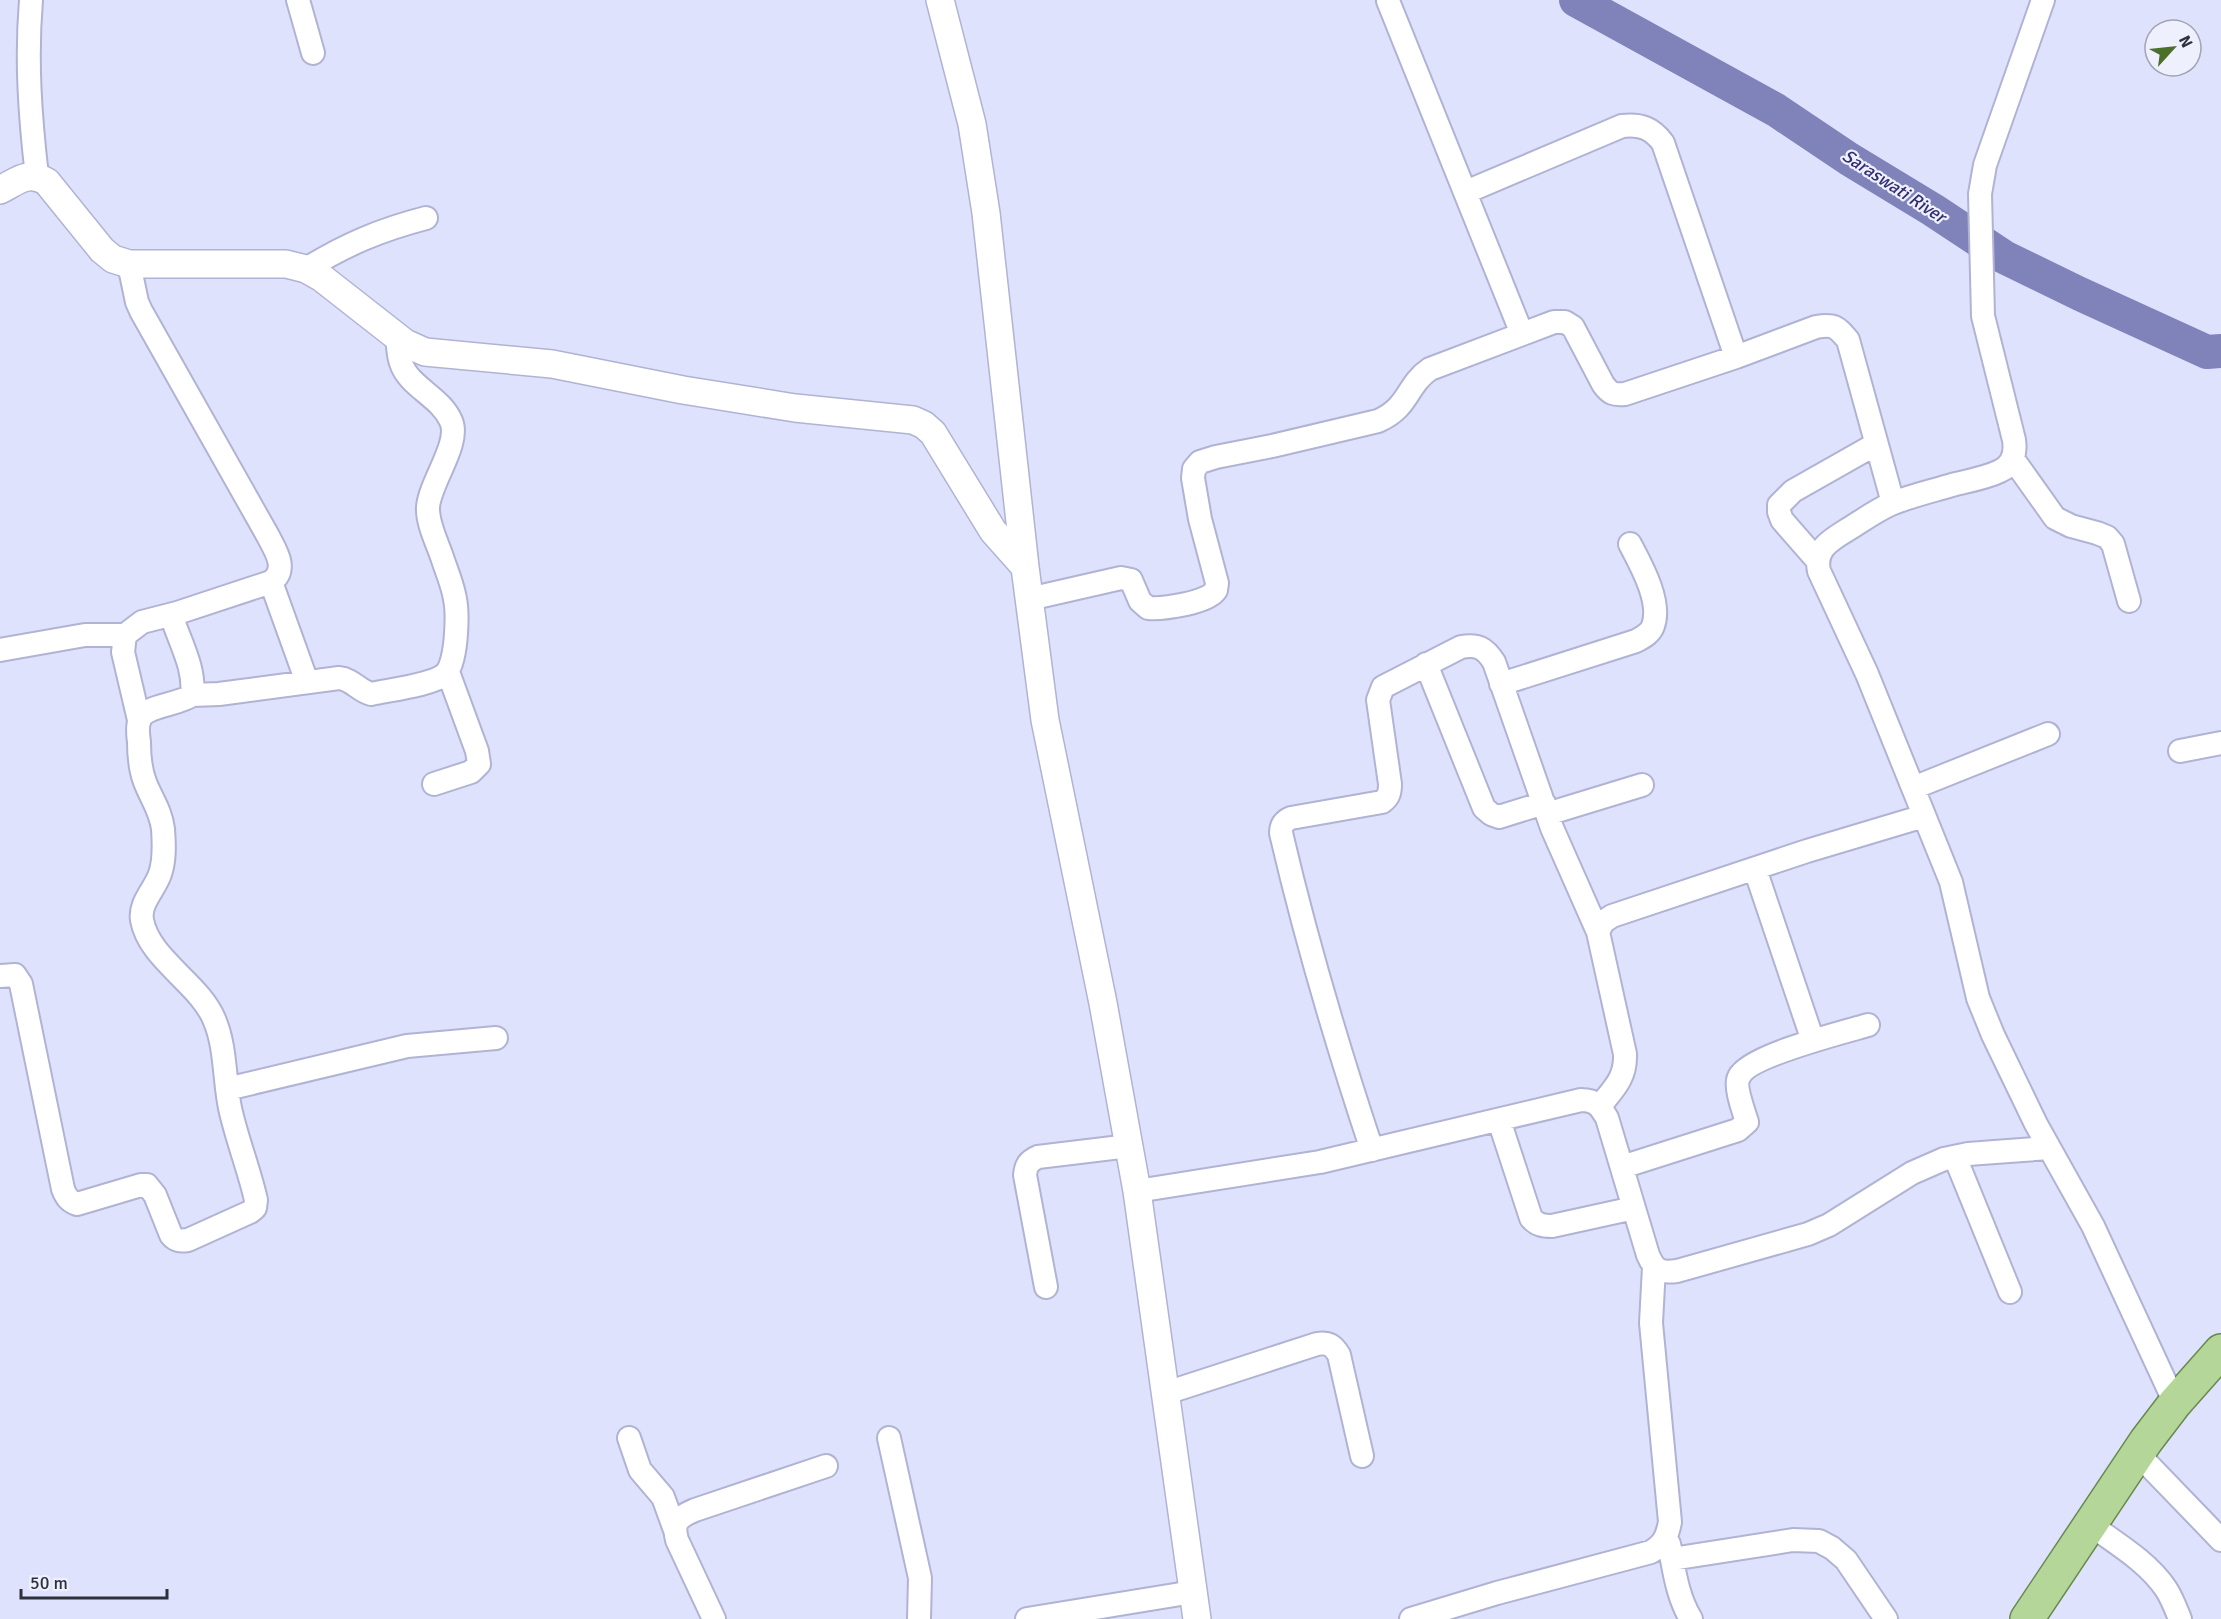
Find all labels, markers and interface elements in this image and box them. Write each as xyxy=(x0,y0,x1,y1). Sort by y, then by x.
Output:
north arrow xyxy=(2143,18,2203,78)
text: N xyxy=(2174,32,2197,51)
water label: Saraswati River xyxy=(1838,144,1952,229)
scale bar xyxy=(21,1562,166,1600)
text: 50 m xyxy=(30,1572,68,1594)

